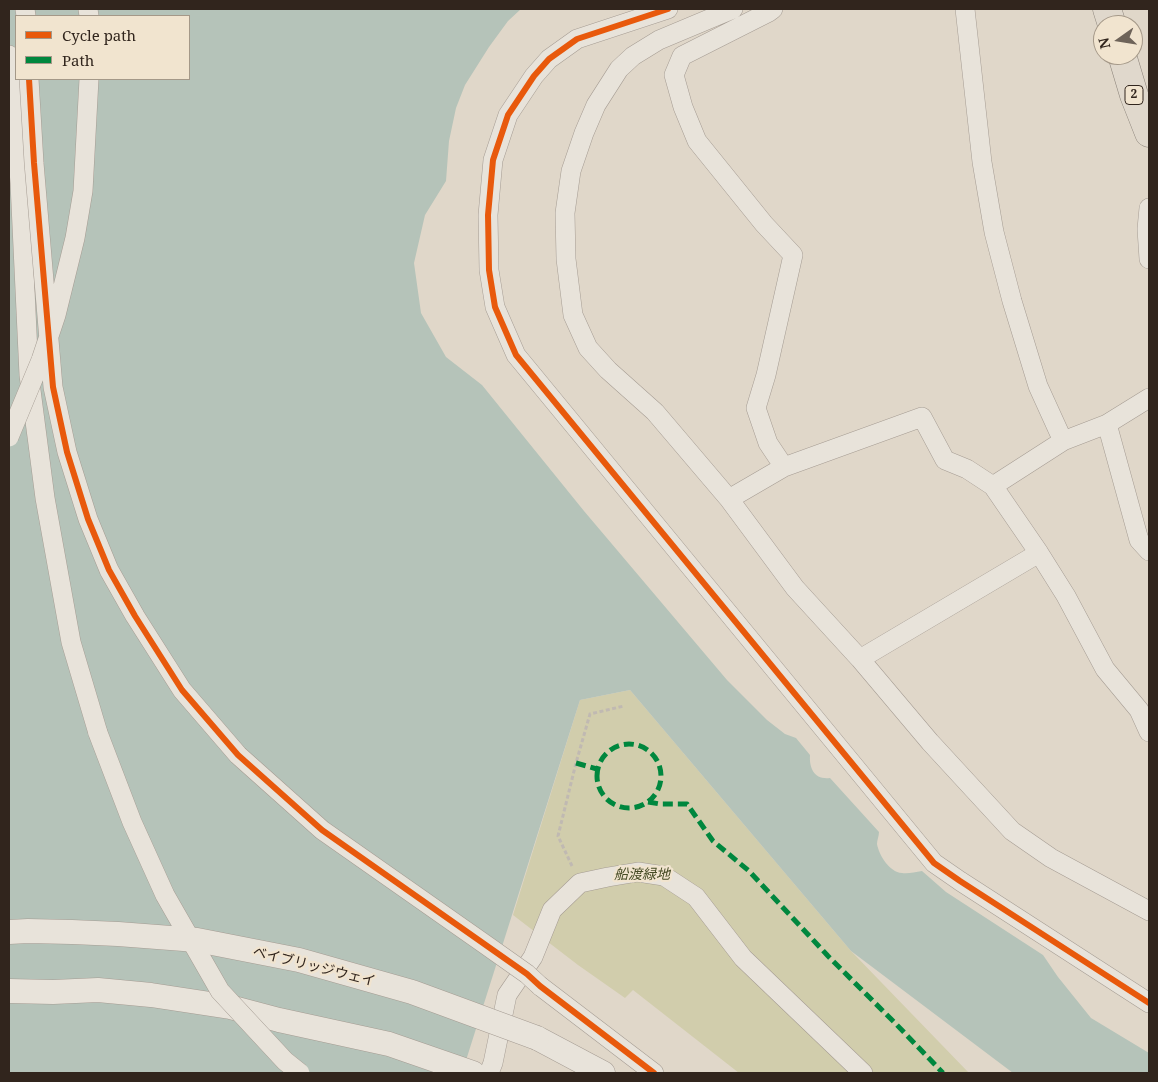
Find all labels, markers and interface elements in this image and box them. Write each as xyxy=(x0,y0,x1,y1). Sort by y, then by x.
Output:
legend xyxy=(15,15,190,80)
north arrow xyxy=(1093,15,1143,65)
text: Cycle path xyxy=(62,25,136,45)
text: N xyxy=(1093,36,1114,51)
text: Path xyxy=(62,50,94,70)
road number: 2 xyxy=(1125,86,1143,104)
park label: 船渡緑地 xyxy=(614,867,670,883)
street label: ベイブリッジウェイ xyxy=(251,944,377,990)

